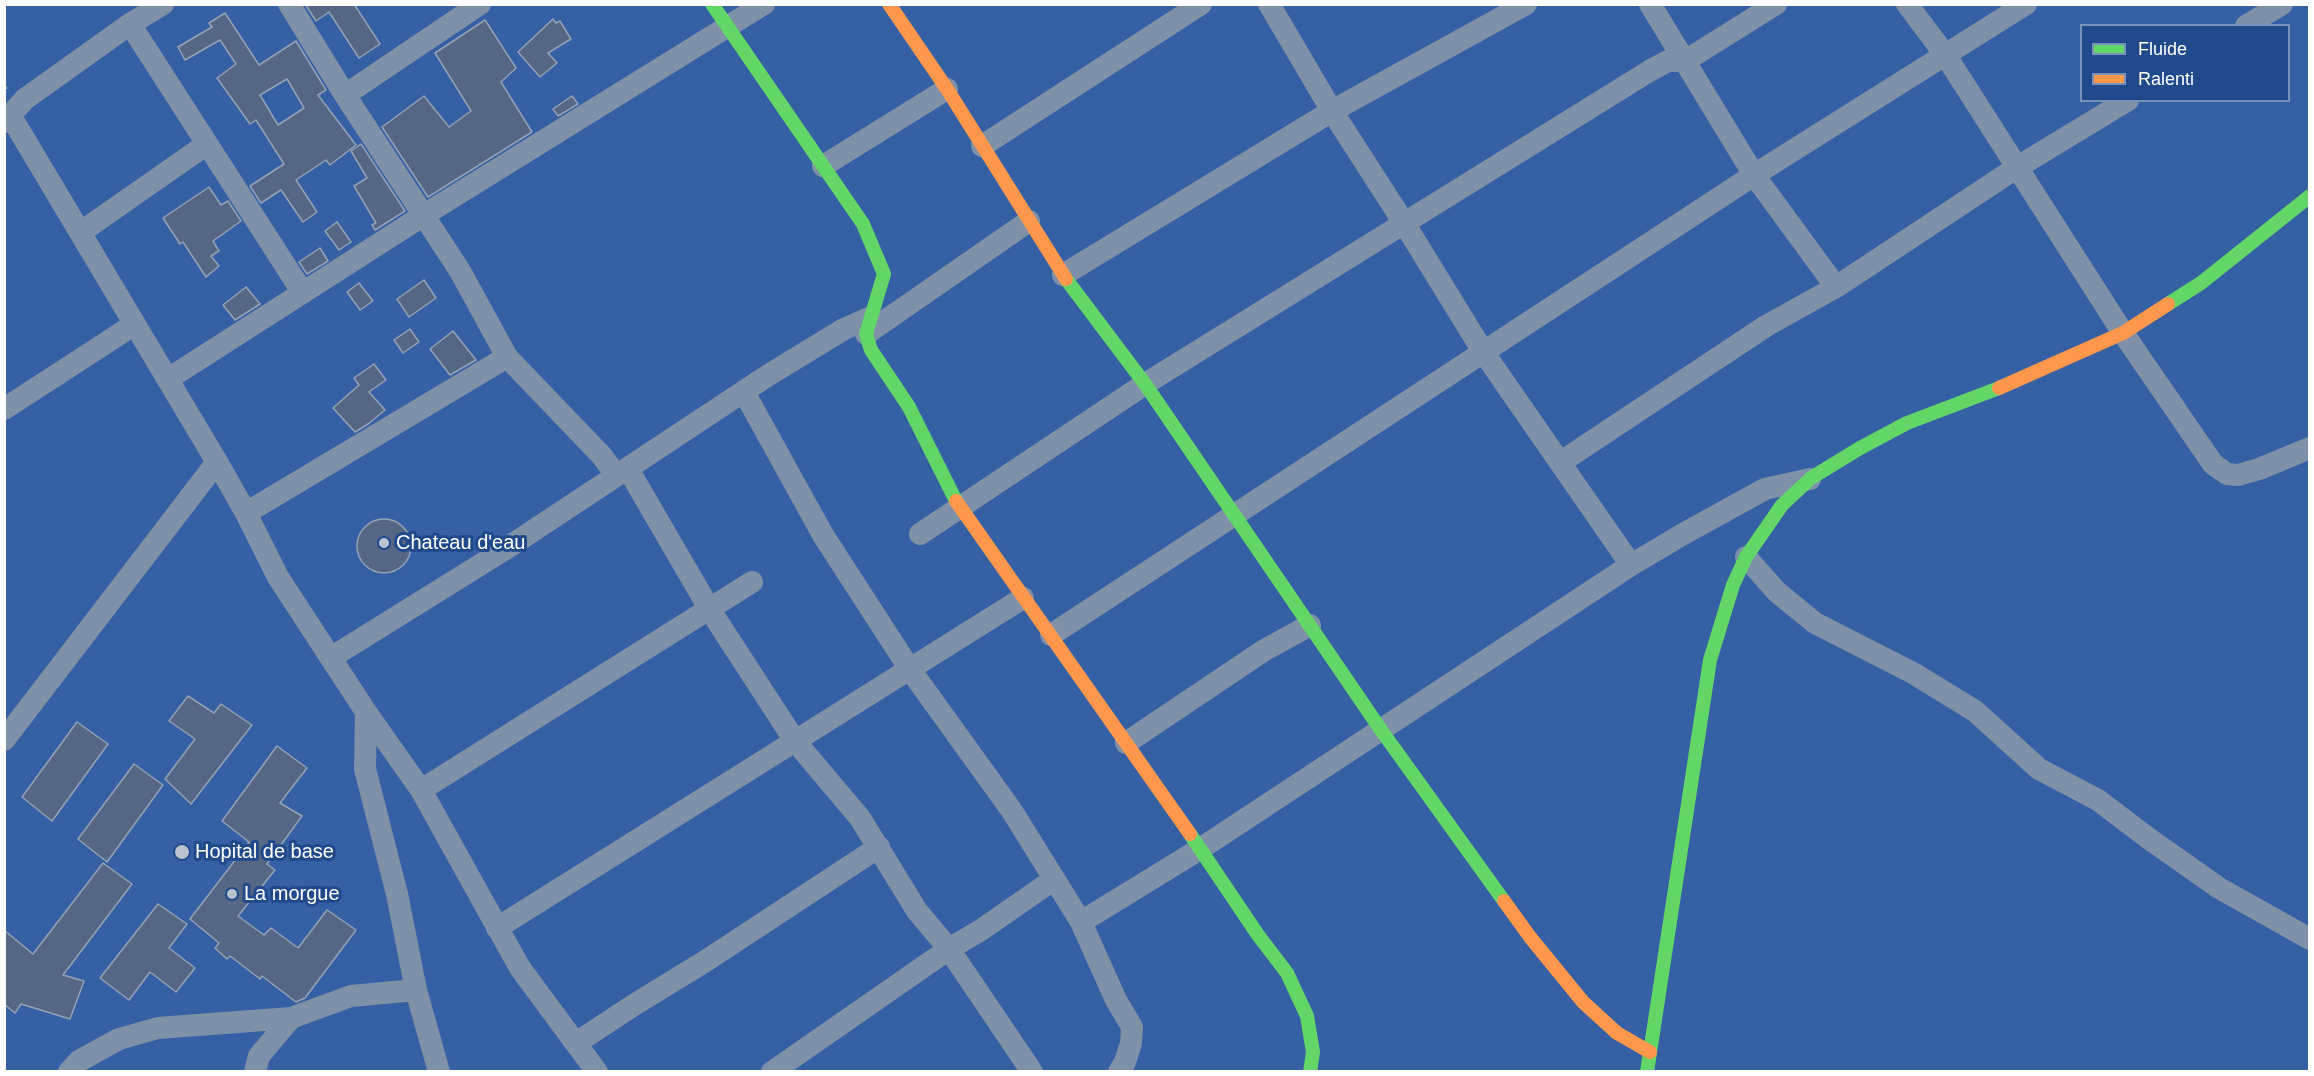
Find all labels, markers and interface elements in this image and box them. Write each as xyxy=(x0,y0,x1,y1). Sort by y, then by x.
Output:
legend xyxy=(2080,24,2290,102)
text: Fluide xyxy=(2138,39,2187,59)
text: Ralenti xyxy=(2138,69,2194,89)
place label: Chateau d'eau xyxy=(396,531,525,555)
marker: Chateau d'eau xyxy=(377,536,391,550)
place label: Hopital de base xyxy=(195,840,334,864)
marker: Hopital de base xyxy=(173,843,191,861)
place label: La morgue xyxy=(244,882,340,906)
marker: La morgue xyxy=(225,887,239,901)

